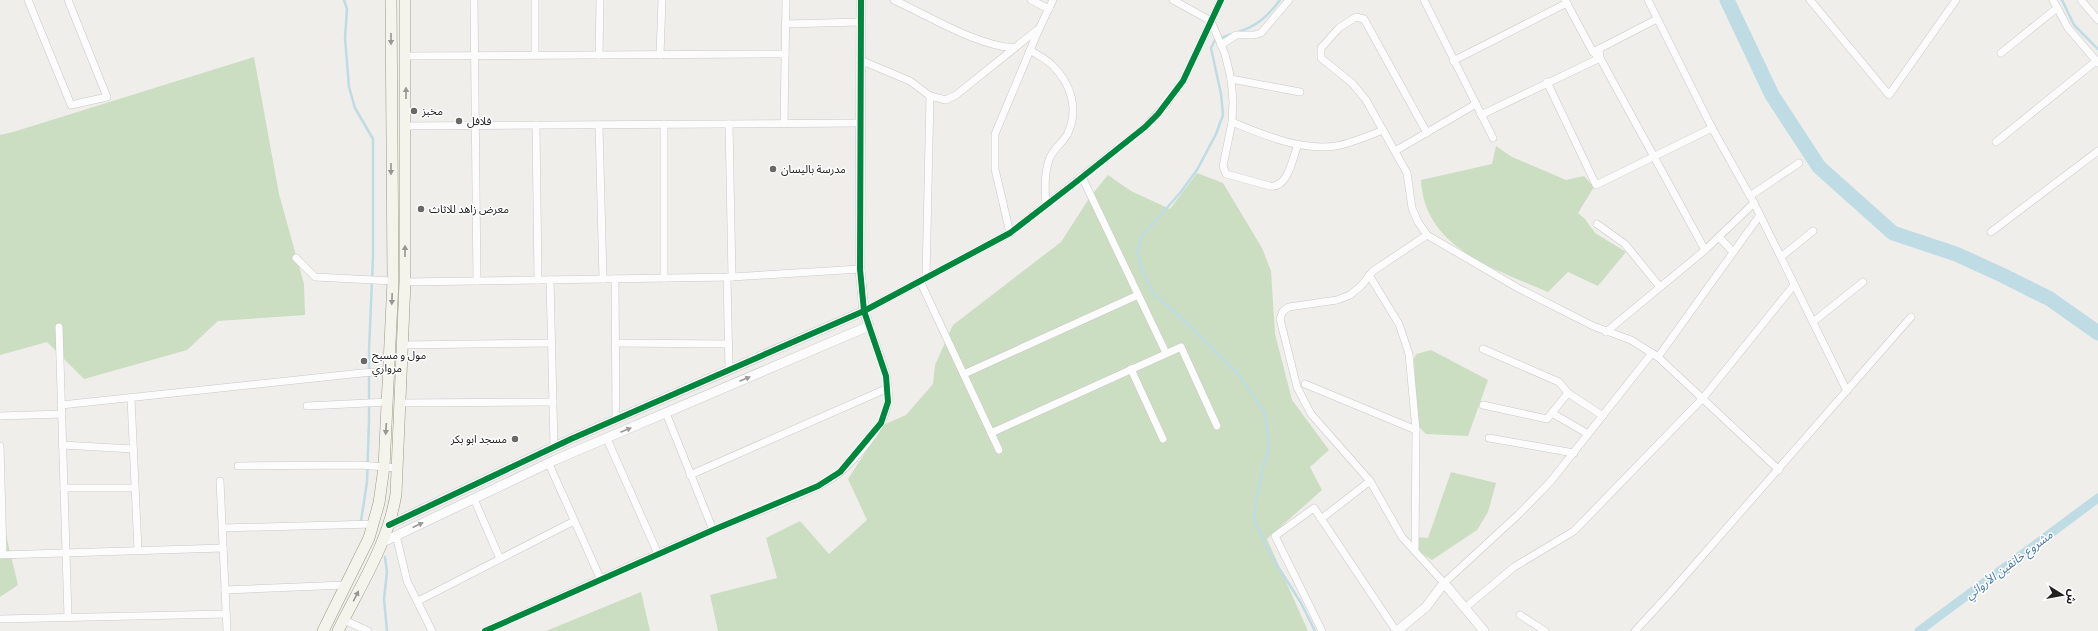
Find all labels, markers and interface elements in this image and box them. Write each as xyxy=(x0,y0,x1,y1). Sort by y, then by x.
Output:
one-way arrow xyxy=(388,33,394,46)
one-way arrow xyxy=(403,86,409,99)
place label: مخبز xyxy=(421,104,443,118)
marker: مخبز xyxy=(409,106,419,116)
place label: فلافل xyxy=(467,114,492,128)
marker: فلافل xyxy=(454,116,464,126)
place label: مدرسة بالیسان xyxy=(781,162,846,176)
one-way arrow xyxy=(388,163,394,176)
marker: مدرسة بالیسان xyxy=(768,164,778,174)
place label: معرض زاهد للاثاث xyxy=(429,202,509,216)
marker: معرض زاهد للاثاث xyxy=(416,204,426,214)
one-way arrow xyxy=(402,244,408,257)
one-way arrow xyxy=(389,293,395,306)
place label: مول و مسبح مرواري xyxy=(372,348,426,378)
marker: مول و مسبح مرواري xyxy=(359,356,369,366)
one-way arrow xyxy=(740,376,752,382)
one-way arrow xyxy=(382,423,389,435)
one-way arrow xyxy=(620,427,632,433)
place label: مسجد ابو بكر xyxy=(450,432,507,446)
marker: مسجد ابو بكر xyxy=(510,434,520,444)
one-way arrow xyxy=(413,522,424,528)
water label: مشروع خانقين الأروائي xyxy=(1962,527,2057,604)
north arrow xyxy=(2042,575,2082,615)
text: ش xyxy=(2064,588,2080,606)
one-way arrow xyxy=(353,590,359,602)

